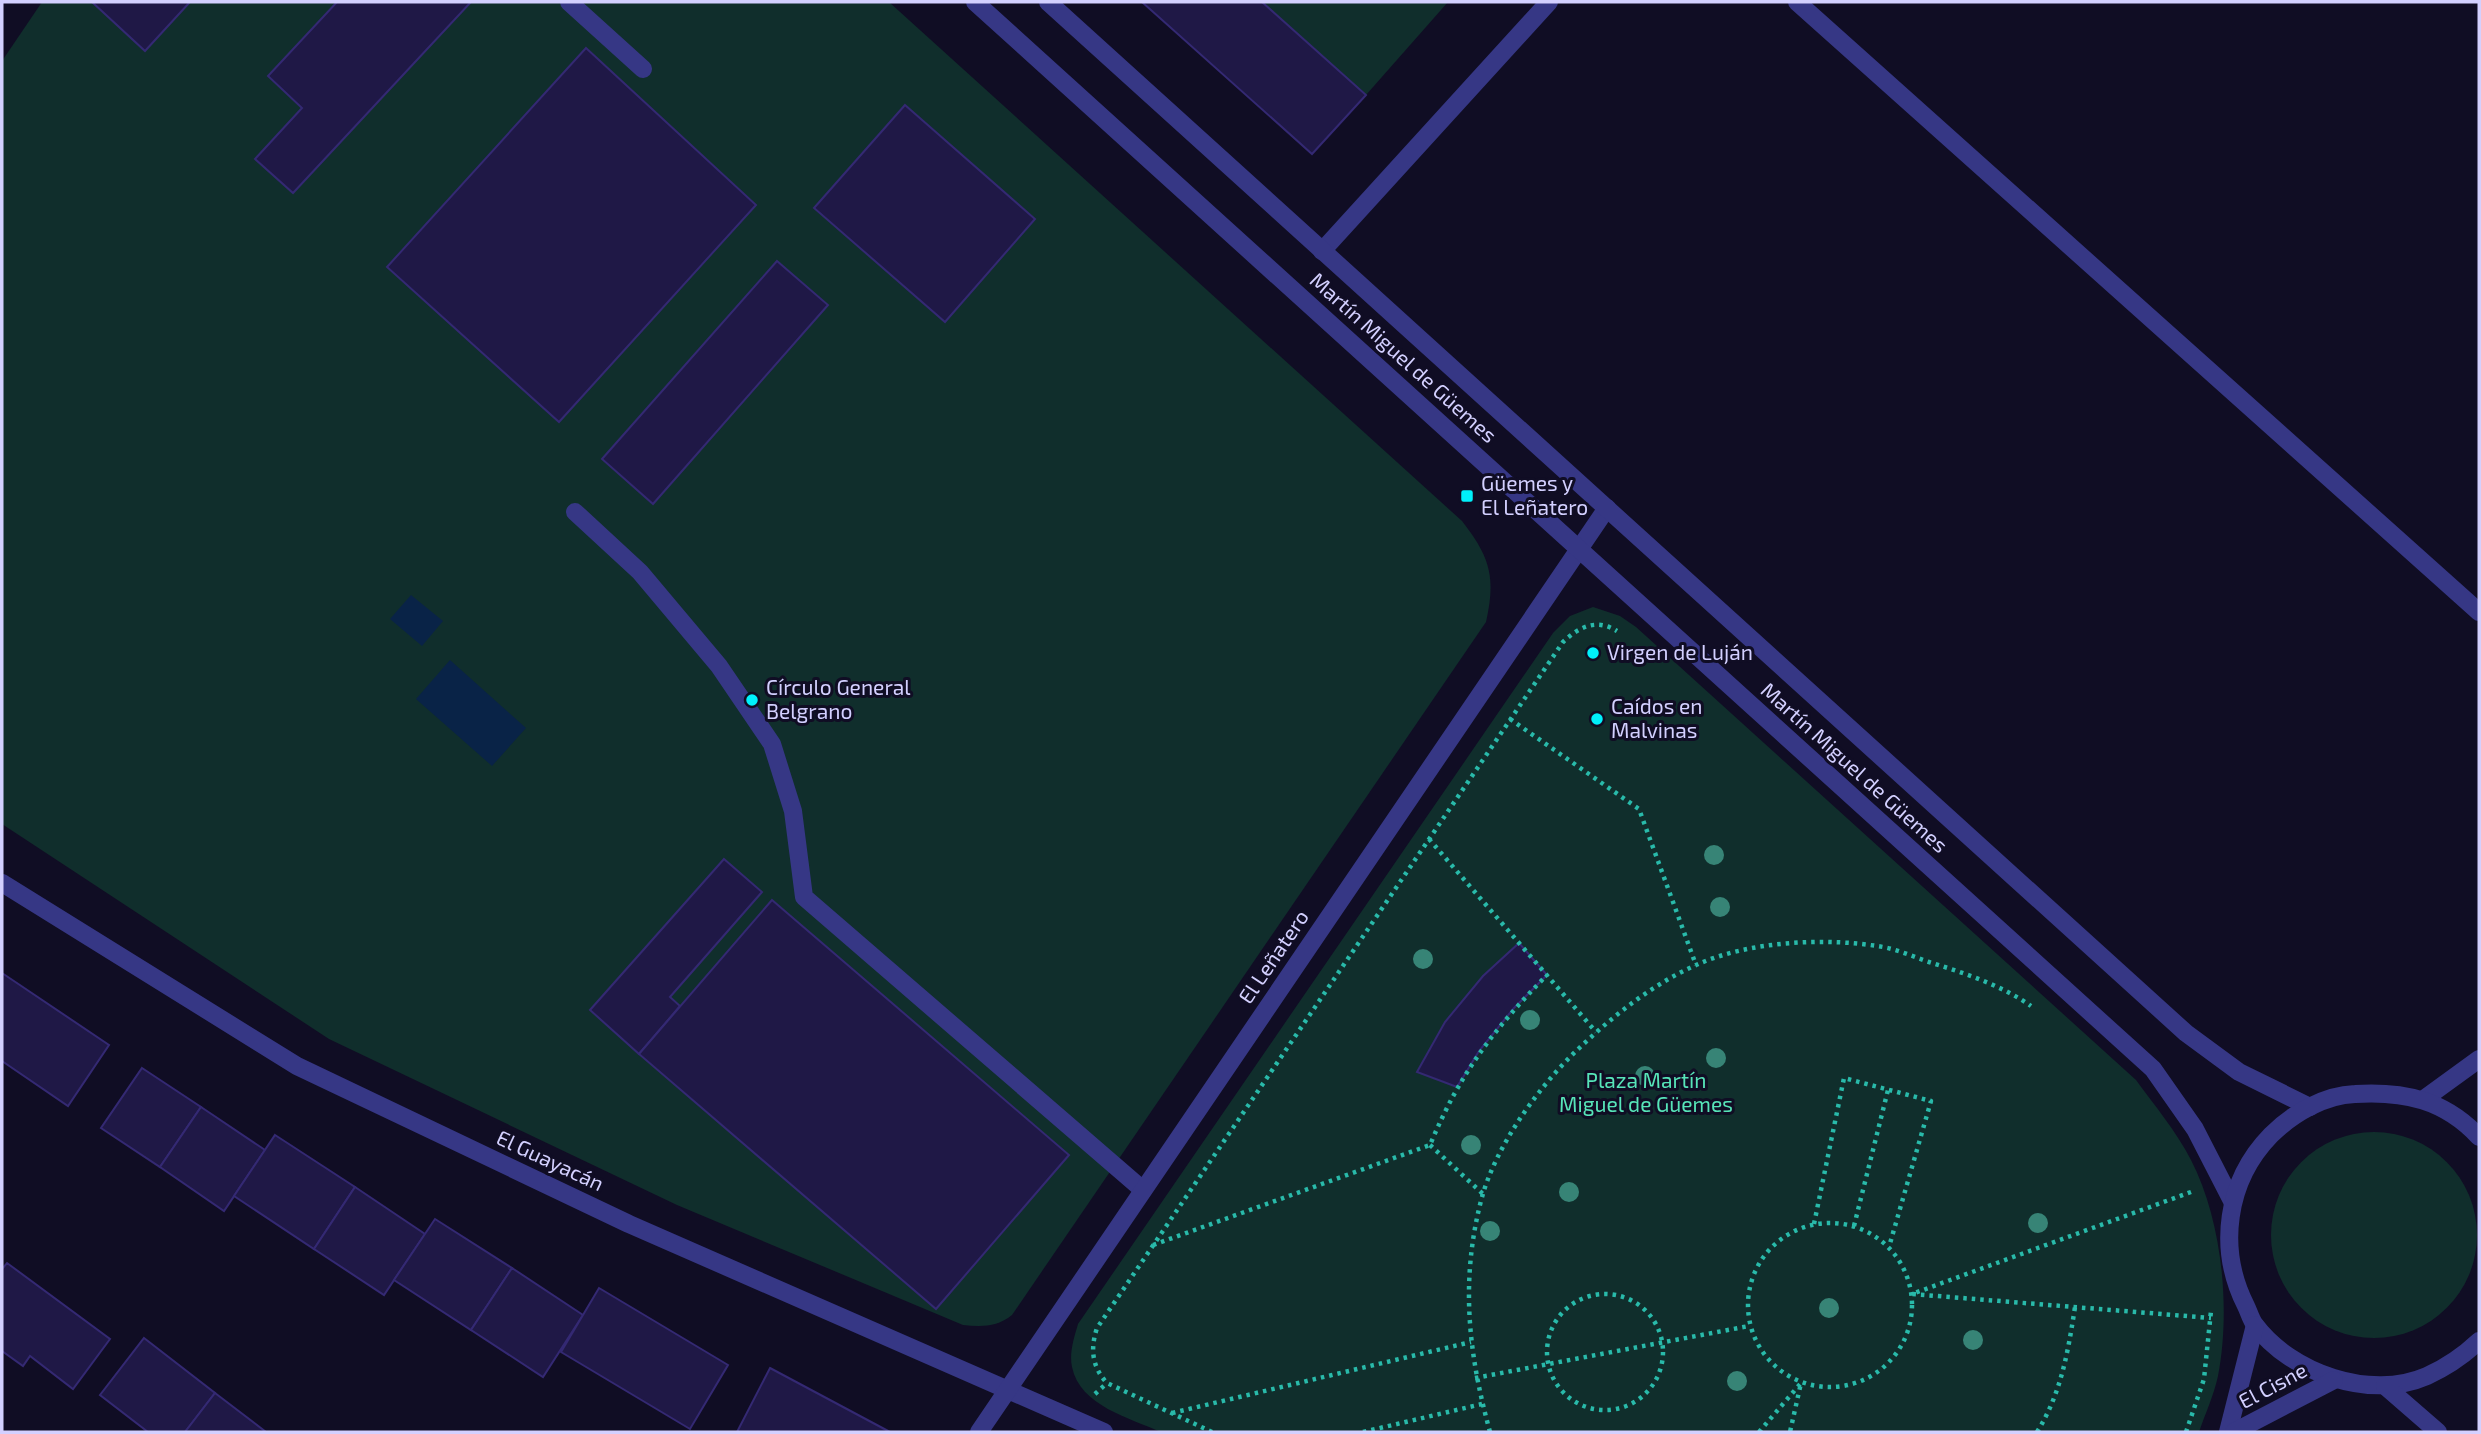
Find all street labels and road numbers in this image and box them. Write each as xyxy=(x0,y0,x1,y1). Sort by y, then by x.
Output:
street label: Martín Miguel de Güemes xyxy=(1306,267,1502,447)
street label: Martín Miguel de Güemes xyxy=(1757,677,1953,857)
street label: El Leñatero xyxy=(1232,905,1313,1008)
street label: El Guayacán xyxy=(493,1124,608,1195)
street label: El Cisne xyxy=(2234,1356,2311,1413)

